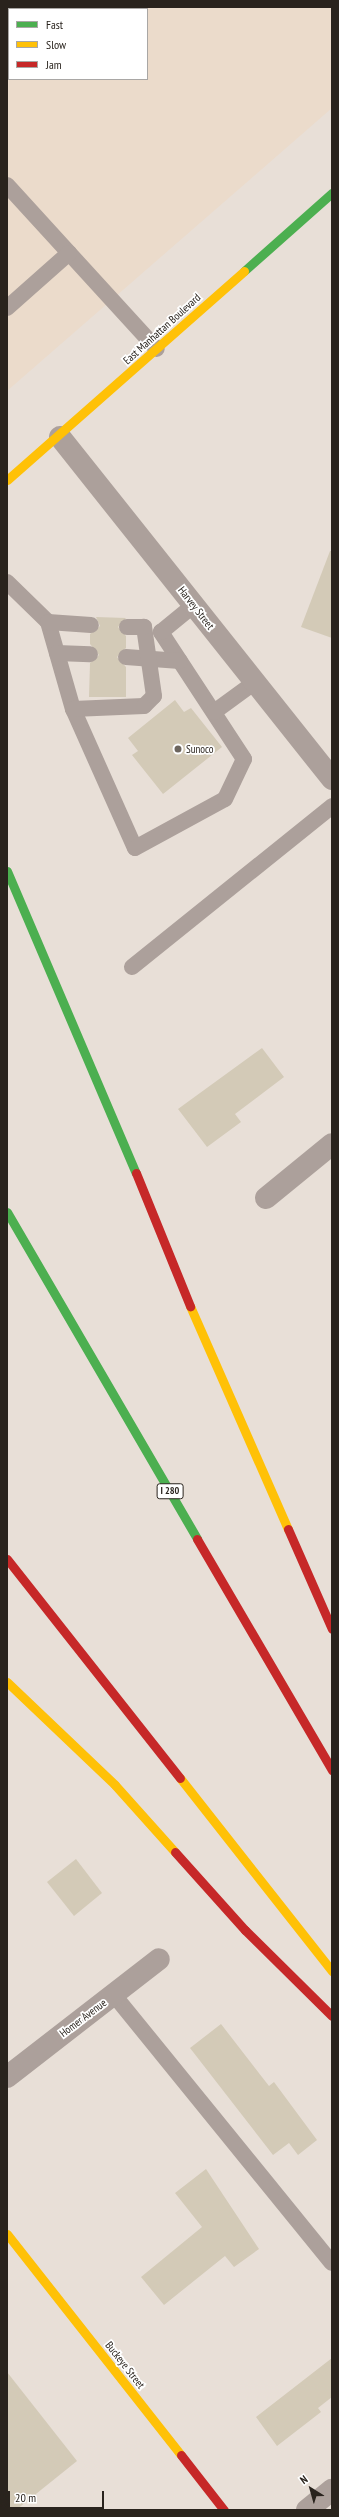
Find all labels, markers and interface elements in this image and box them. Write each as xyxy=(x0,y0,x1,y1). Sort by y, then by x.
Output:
legend xyxy=(8,8,148,80)
text: Fast xyxy=(46,17,63,32)
text: Slow xyxy=(46,37,66,52)
text: Jam xyxy=(46,57,62,72)
street label: East Manhattan Boulevard xyxy=(121,291,203,367)
street label: Harvey Street xyxy=(175,584,217,632)
place label: Sunoco xyxy=(186,742,214,756)
marker: Sunoco xyxy=(173,744,183,754)
road number: I 280 xyxy=(156,1483,184,1499)
street label: Homer Avenue xyxy=(57,1996,109,2040)
street label: Buckeye Street xyxy=(103,2339,147,2391)
north arrow xyxy=(291,2469,331,2509)
text: N xyxy=(297,2472,310,2487)
scale bar xyxy=(10,2483,106,2509)
text: 20 m xyxy=(15,2490,36,2505)

